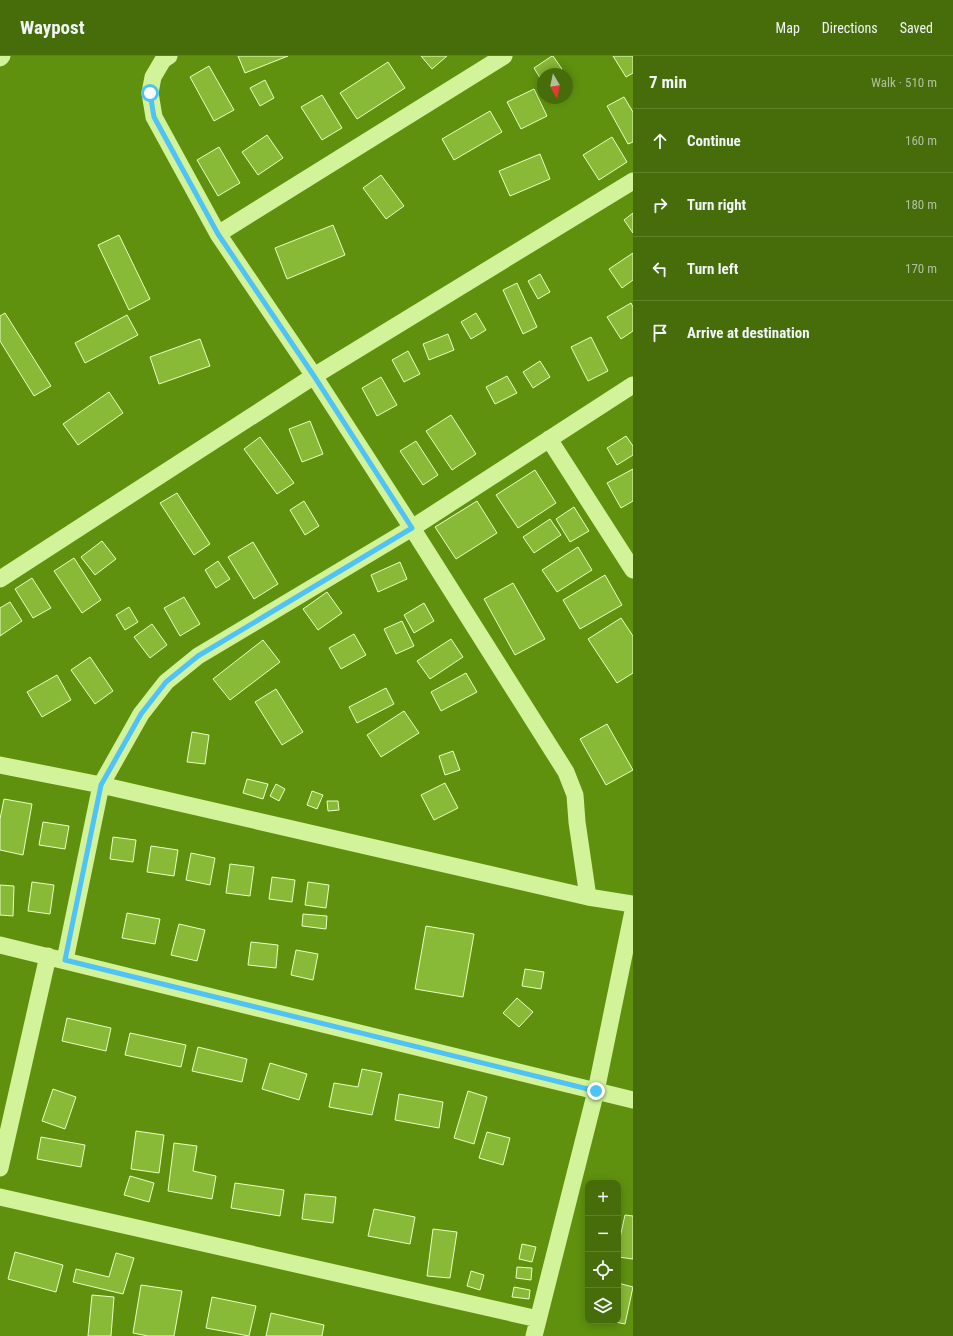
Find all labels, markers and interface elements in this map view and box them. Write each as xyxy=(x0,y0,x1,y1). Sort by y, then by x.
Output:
text: Waypost xyxy=(20,16,85,39)
text: Map xyxy=(776,20,800,36)
text: Directions xyxy=(822,20,878,36)
text: Saved xyxy=(900,20,933,36)
north arrow xyxy=(537,68,573,104)
text: 7 min xyxy=(649,72,687,92)
text: Walk · 510 m xyxy=(871,75,937,90)
route start xyxy=(141,84,159,102)
icon: ahead xyxy=(649,130,671,152)
text: Continue xyxy=(687,132,741,150)
text: 160 m xyxy=(905,133,937,148)
icon: right xyxy=(649,194,671,216)
text: Turn right xyxy=(687,196,746,214)
text: 180 m xyxy=(905,197,937,212)
icon: left xyxy=(649,258,671,280)
text: Turn left xyxy=(687,260,738,278)
text: 170 m xyxy=(905,261,937,276)
icon: arrive xyxy=(649,322,671,344)
text: Arrive at destination xyxy=(687,324,810,342)
route end xyxy=(587,1082,605,1100)
map controls xyxy=(585,1180,621,1324)
button: + xyxy=(585,1180,621,1216)
button: − xyxy=(585,1216,621,1252)
button: locate xyxy=(585,1252,621,1288)
button: layers xyxy=(585,1288,621,1324)

